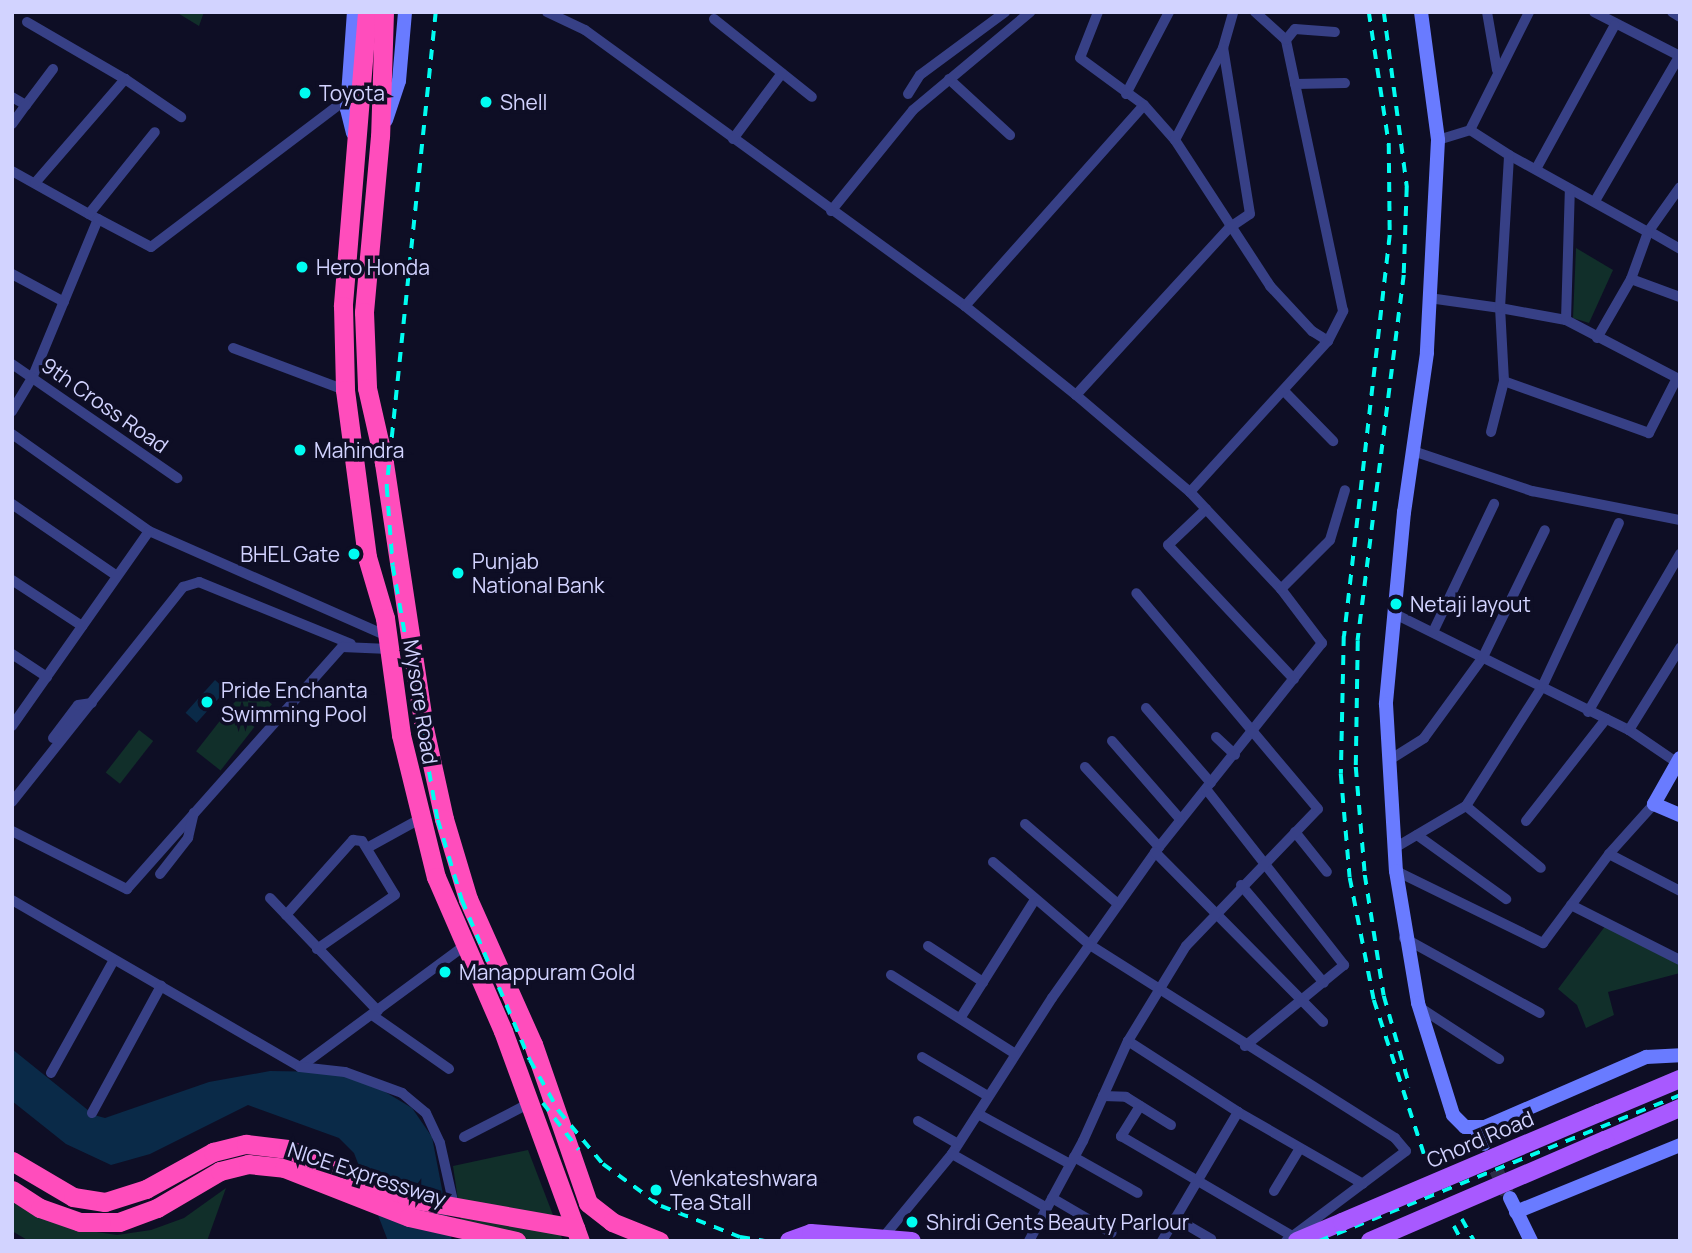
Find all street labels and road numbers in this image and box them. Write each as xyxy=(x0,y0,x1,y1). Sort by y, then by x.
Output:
street label: 9th Cross Road xyxy=(37,352,173,458)
street label: Mysore Road xyxy=(399,638,443,766)
street label: Chord Road xyxy=(1423,1105,1537,1173)
street label: NICE Expressway xyxy=(285,1137,449,1211)

